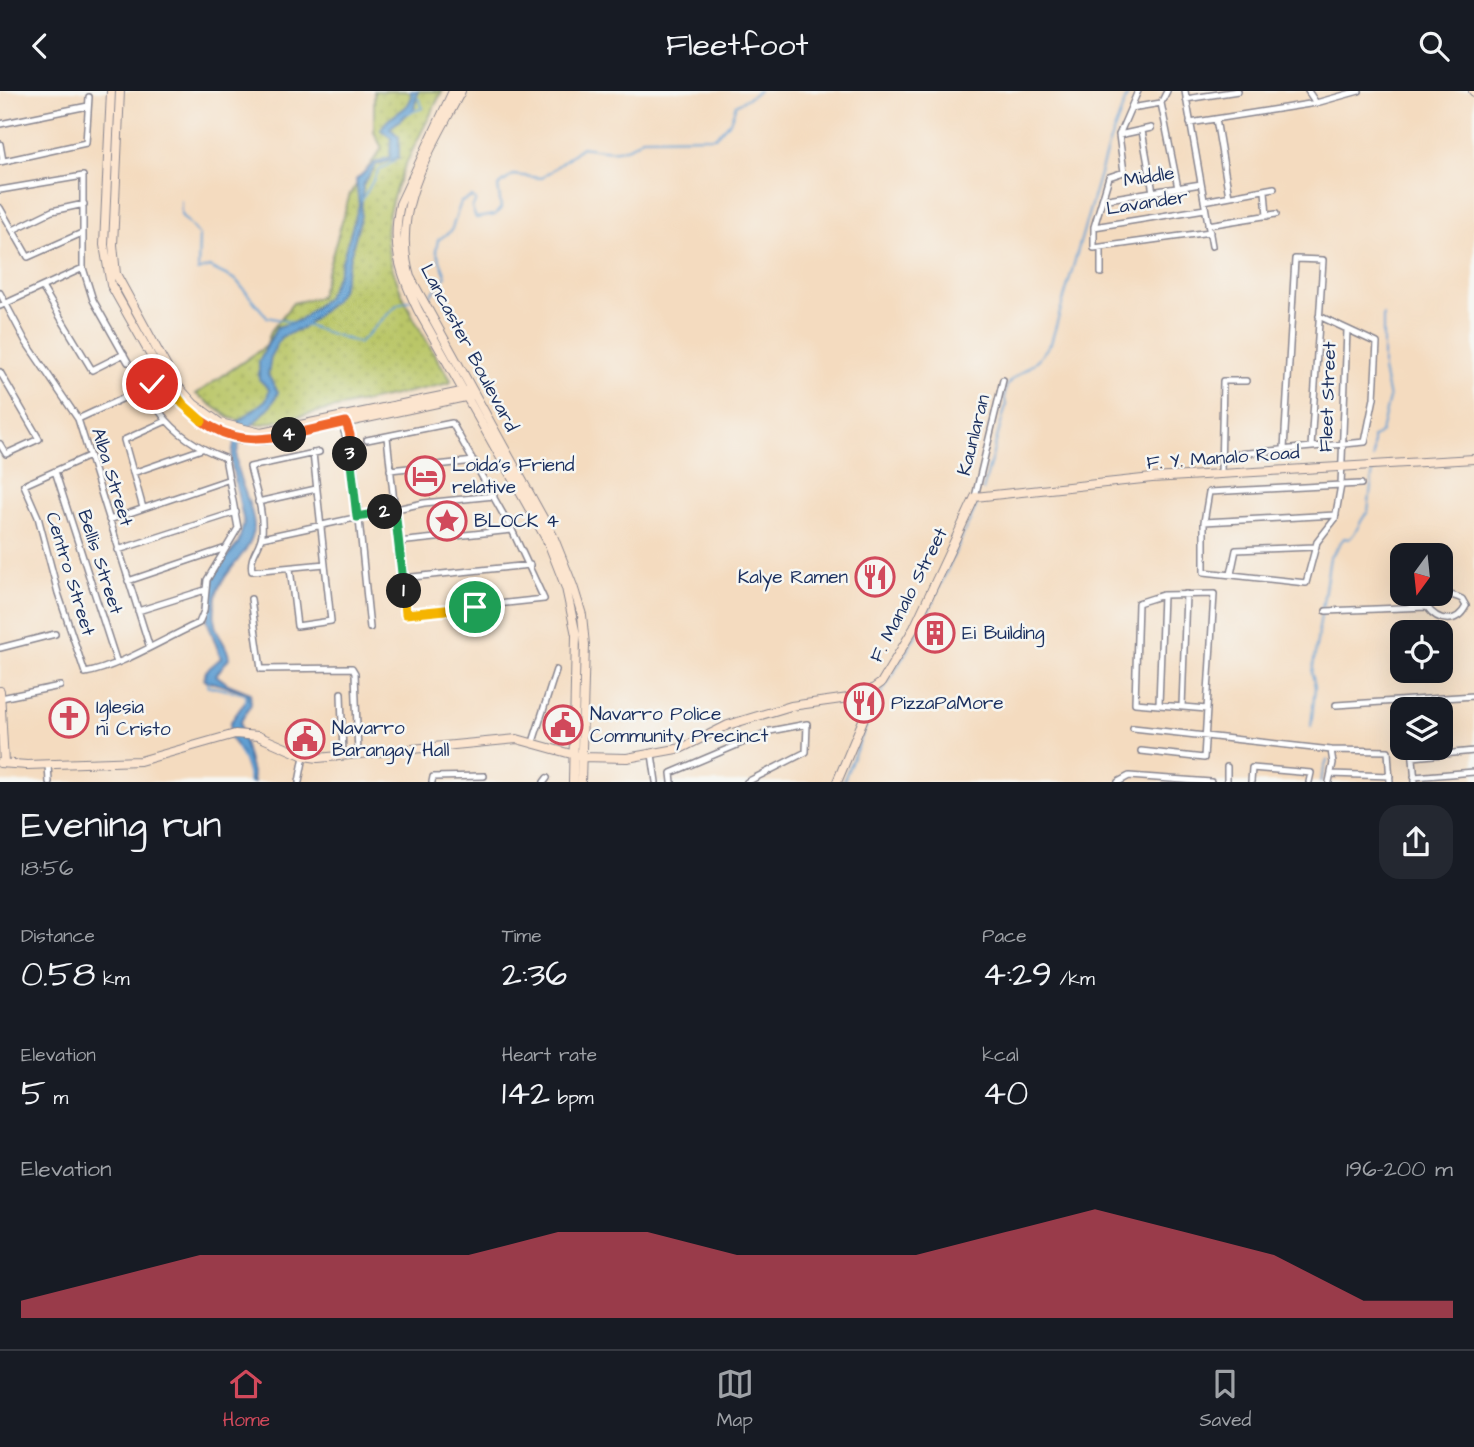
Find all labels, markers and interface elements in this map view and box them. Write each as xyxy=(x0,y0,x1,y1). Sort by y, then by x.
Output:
text: Fleetfoot xyxy=(666,23,808,68)
icon: back xyxy=(21,27,59,65)
icon: search xyxy=(1415,27,1453,65)
street label: Middle xyxy=(1122,160,1176,194)
street label: Lavander xyxy=(1104,183,1190,223)
street label: Lancaster Boulevard xyxy=(413,259,525,437)
street label: Fleet Street xyxy=(1313,341,1343,453)
pin xyxy=(122,354,182,414)
icon: check xyxy=(133,365,171,403)
street label: Kaunlaran xyxy=(951,392,997,478)
pin: 4 xyxy=(272,417,306,453)
text: 4 xyxy=(282,421,295,448)
street label: Alba Street xyxy=(84,424,140,530)
pin: 3 xyxy=(332,437,368,471)
street label: F. Y. Manalo Road xyxy=(1146,439,1301,477)
text: 3 xyxy=(345,440,354,467)
place label: Loida’s Friend relative xyxy=(452,452,575,501)
hotel icon: Loida’s Friend relative xyxy=(404,455,446,497)
pin: 2 xyxy=(368,495,402,529)
text: 2 xyxy=(379,498,390,525)
place icon: BLOCK 4 xyxy=(426,500,468,542)
street label: Bellis Street xyxy=(70,506,130,618)
place label: BLOCK 4 xyxy=(474,508,559,535)
street label: Centro Street xyxy=(38,509,102,640)
street label: F. Manalo Street xyxy=(863,523,955,667)
north arrow xyxy=(1390,543,1452,605)
map controls xyxy=(1390,543,1453,760)
restaurant icon: Kalye Ramen xyxy=(854,556,896,598)
place label: Kalye Ramen xyxy=(738,564,848,592)
pin: 1 xyxy=(386,573,422,609)
text: 1 xyxy=(402,577,405,604)
pin xyxy=(445,577,505,637)
icon: arrive xyxy=(456,588,494,626)
building icon: Ei Building xyxy=(914,612,956,654)
place label: Ei Building xyxy=(962,620,1045,648)
button: locate xyxy=(1390,620,1453,683)
restaurant icon: PizzaPaMore xyxy=(843,682,885,724)
place label: PizzaPaMore xyxy=(891,690,1003,717)
place label: Iglesia ni Cristo xyxy=(96,694,171,743)
church icon: Iglesia ni Cristo xyxy=(48,697,90,739)
button: layers xyxy=(1390,697,1453,760)
place label: Navarro Police Community Precinct xyxy=(590,701,769,751)
public building icon: Navarro Police Community Precinct xyxy=(542,704,584,746)
place label: Navarro Barangay Hall xyxy=(332,715,449,765)
public building icon: Navarro Barangay Hall xyxy=(284,718,326,760)
text: Evening run xyxy=(21,800,222,852)
button: share xyxy=(1379,805,1453,879)
text: 18:56 xyxy=(21,852,73,884)
text: Distance xyxy=(21,923,95,950)
text: Time xyxy=(502,923,541,950)
text: Pace xyxy=(982,923,1026,950)
text: 0.58 xyxy=(21,950,95,999)
text: 2:36 xyxy=(502,950,567,999)
text: 4:29 xyxy=(982,950,1052,999)
text: km xyxy=(95,966,130,993)
text: /km xyxy=(1052,966,1095,993)
text: Elevation xyxy=(21,1042,96,1069)
text: Heart rate xyxy=(502,1042,597,1069)
text: kcal xyxy=(982,1042,1019,1069)
text: 5 xyxy=(21,1069,46,1118)
text: 142 xyxy=(502,1069,550,1118)
text: 40 xyxy=(982,1069,1028,1118)
text: m xyxy=(46,1085,68,1112)
text: bpm xyxy=(550,1085,594,1112)
text: Elevation xyxy=(21,1153,112,1185)
text: 196–200 m xyxy=(1346,1153,1453,1185)
tab: Home xyxy=(223,1365,270,1434)
tab: Map xyxy=(716,1365,754,1434)
tab: Saved xyxy=(1199,1365,1251,1434)

